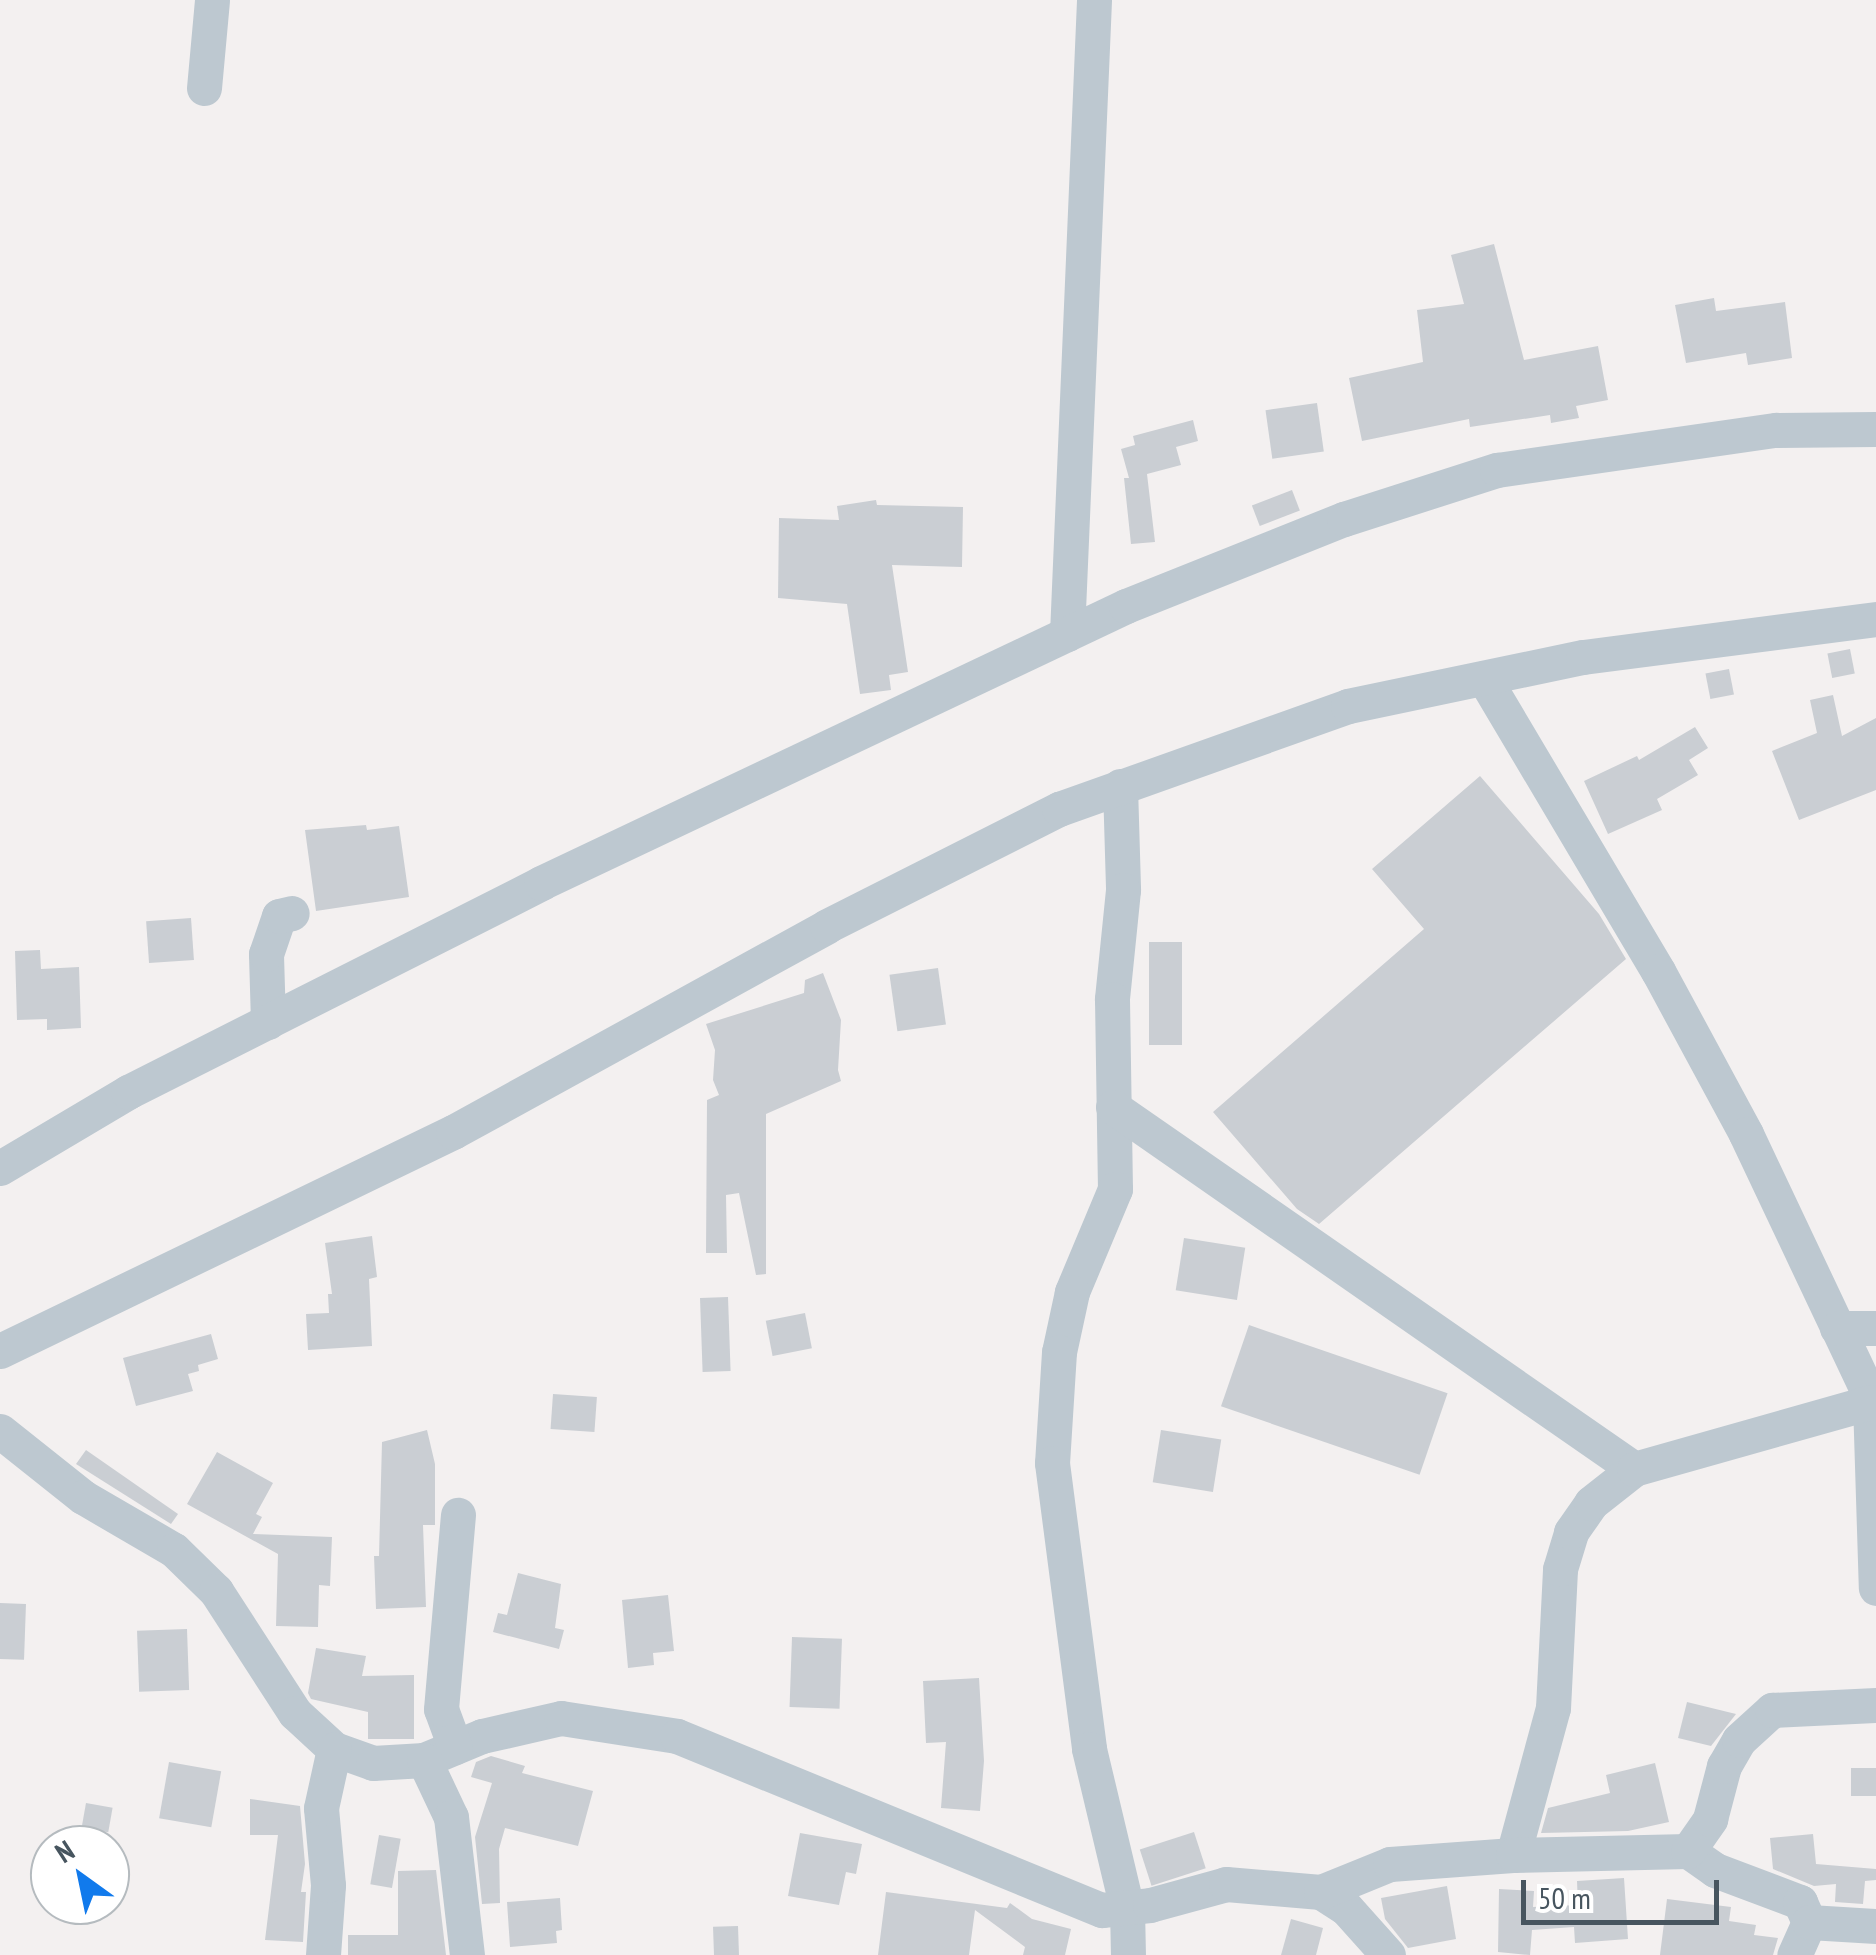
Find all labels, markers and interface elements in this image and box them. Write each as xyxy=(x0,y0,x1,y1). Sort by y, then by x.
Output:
north arrow xyxy=(30,1825,130,1925)
text: N xyxy=(48,1831,81,1871)
scale bar xyxy=(1526,1860,1724,1922)
text: 50 m xyxy=(1538,1878,1591,1917)

